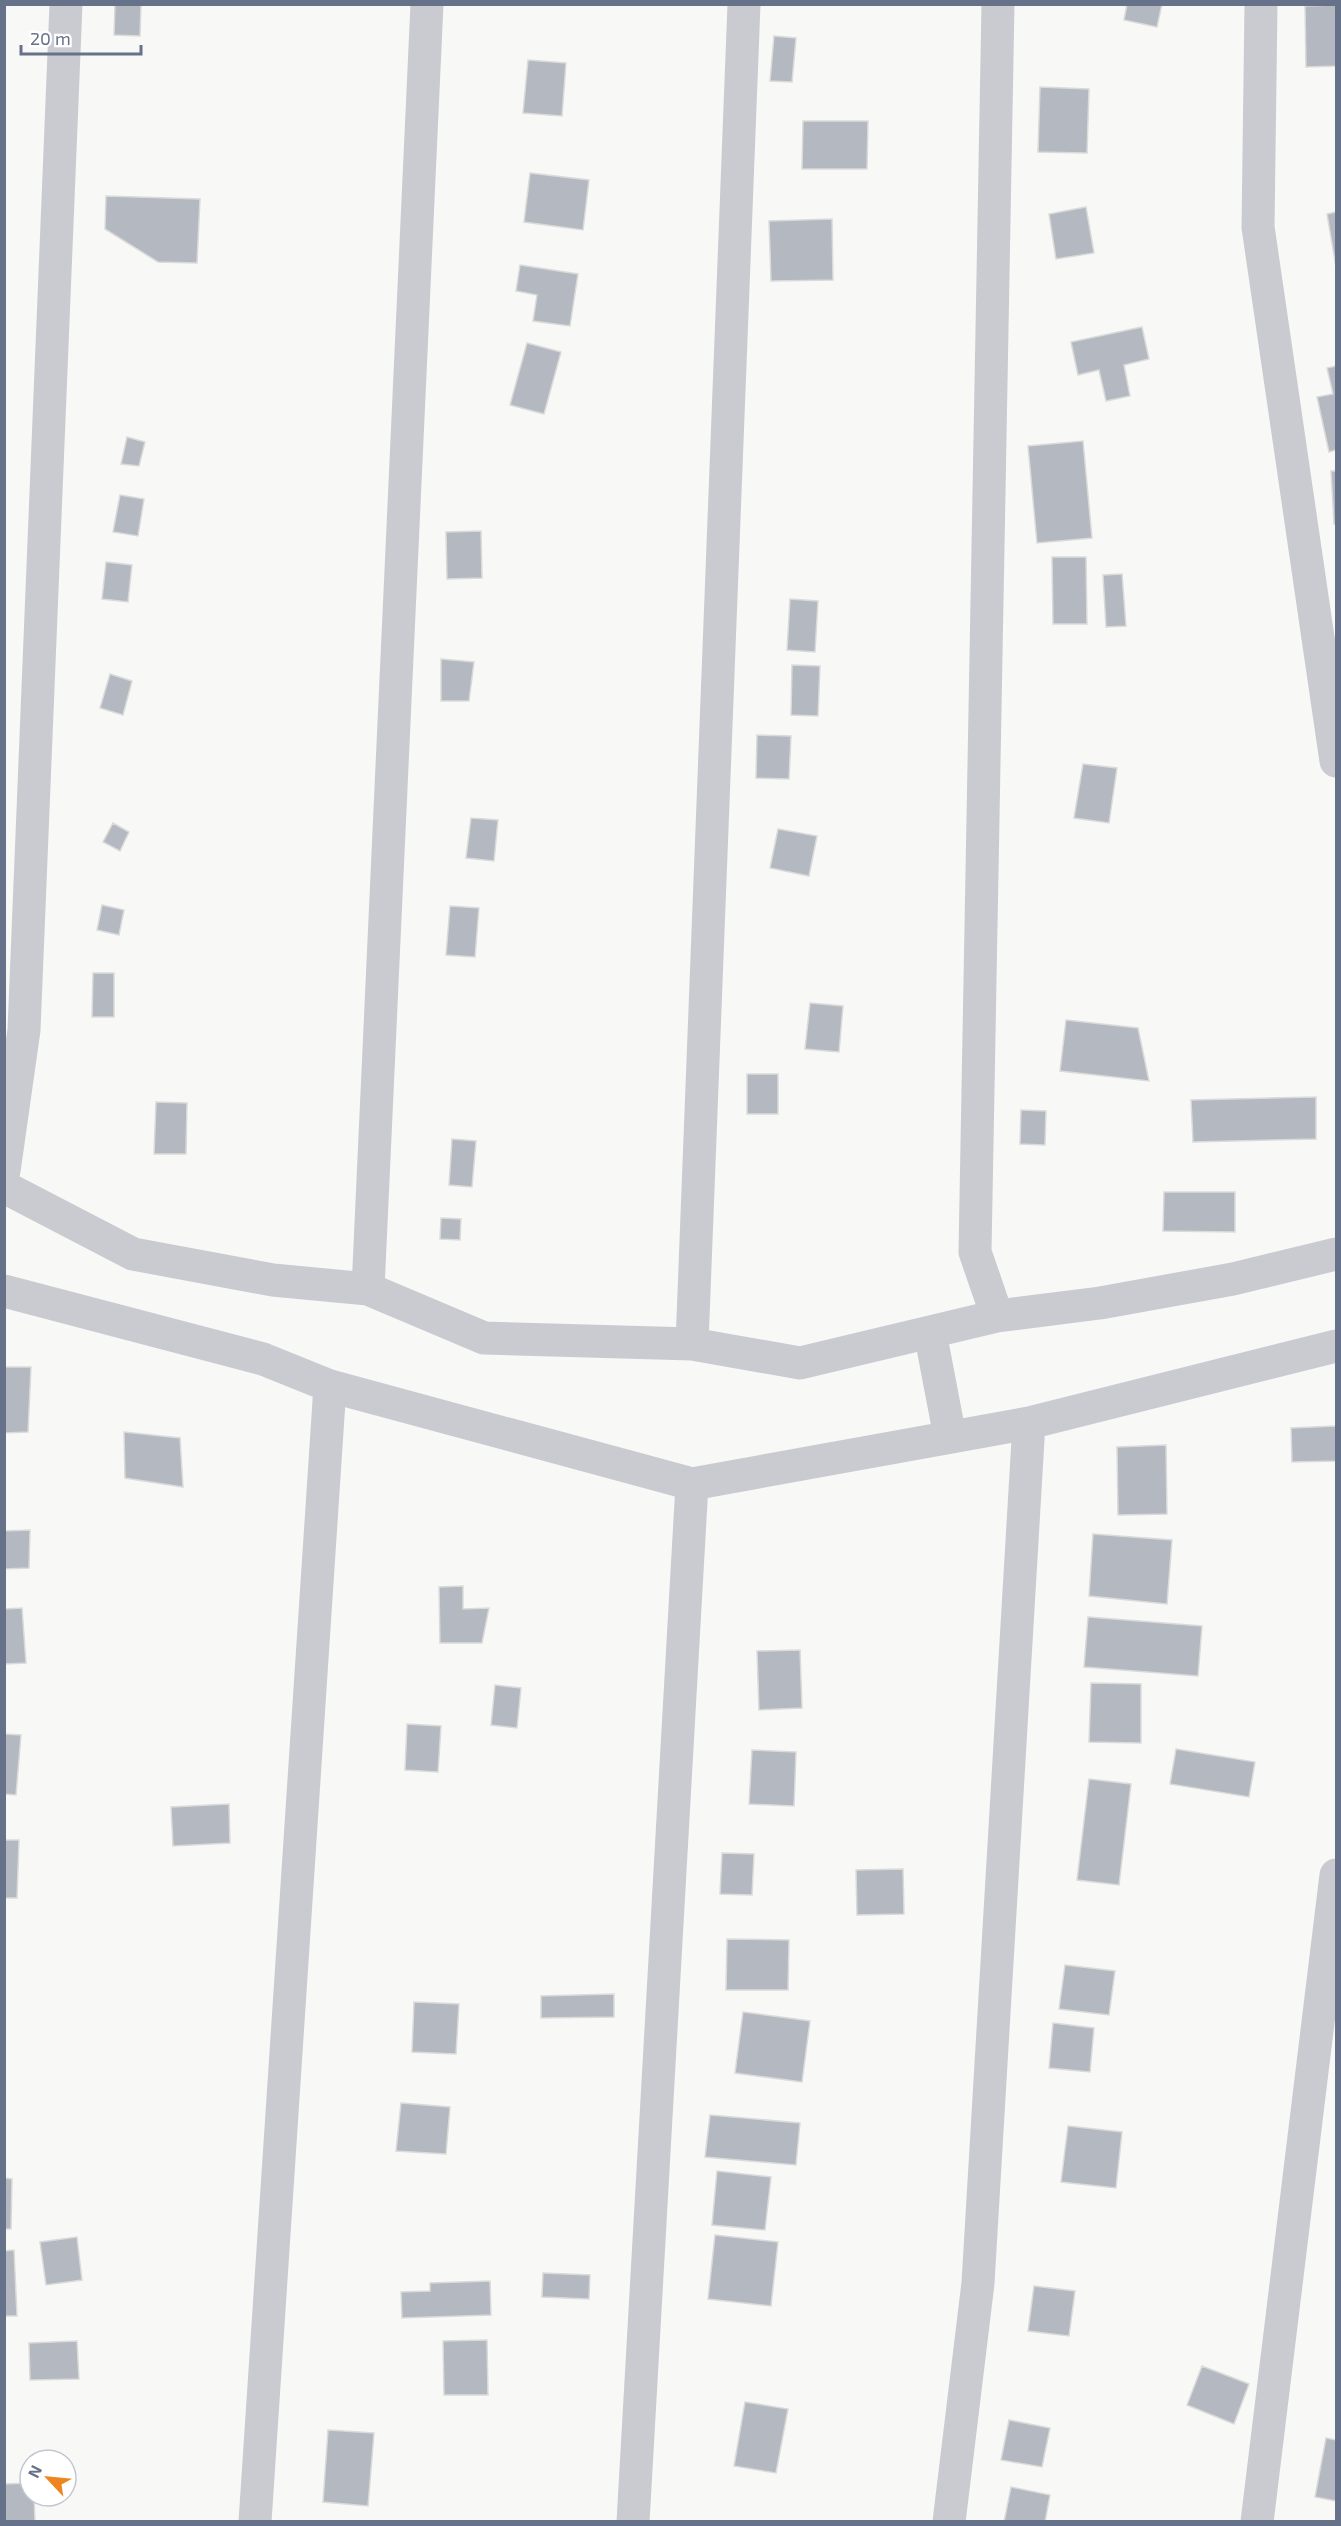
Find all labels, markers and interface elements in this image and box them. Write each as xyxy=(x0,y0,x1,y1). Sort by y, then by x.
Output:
scale bar xyxy=(21,18,141,56)
text: 20 m xyxy=(30,27,71,49)
north arrow xyxy=(18,2448,78,2508)
text: N xyxy=(23,2462,45,2481)

